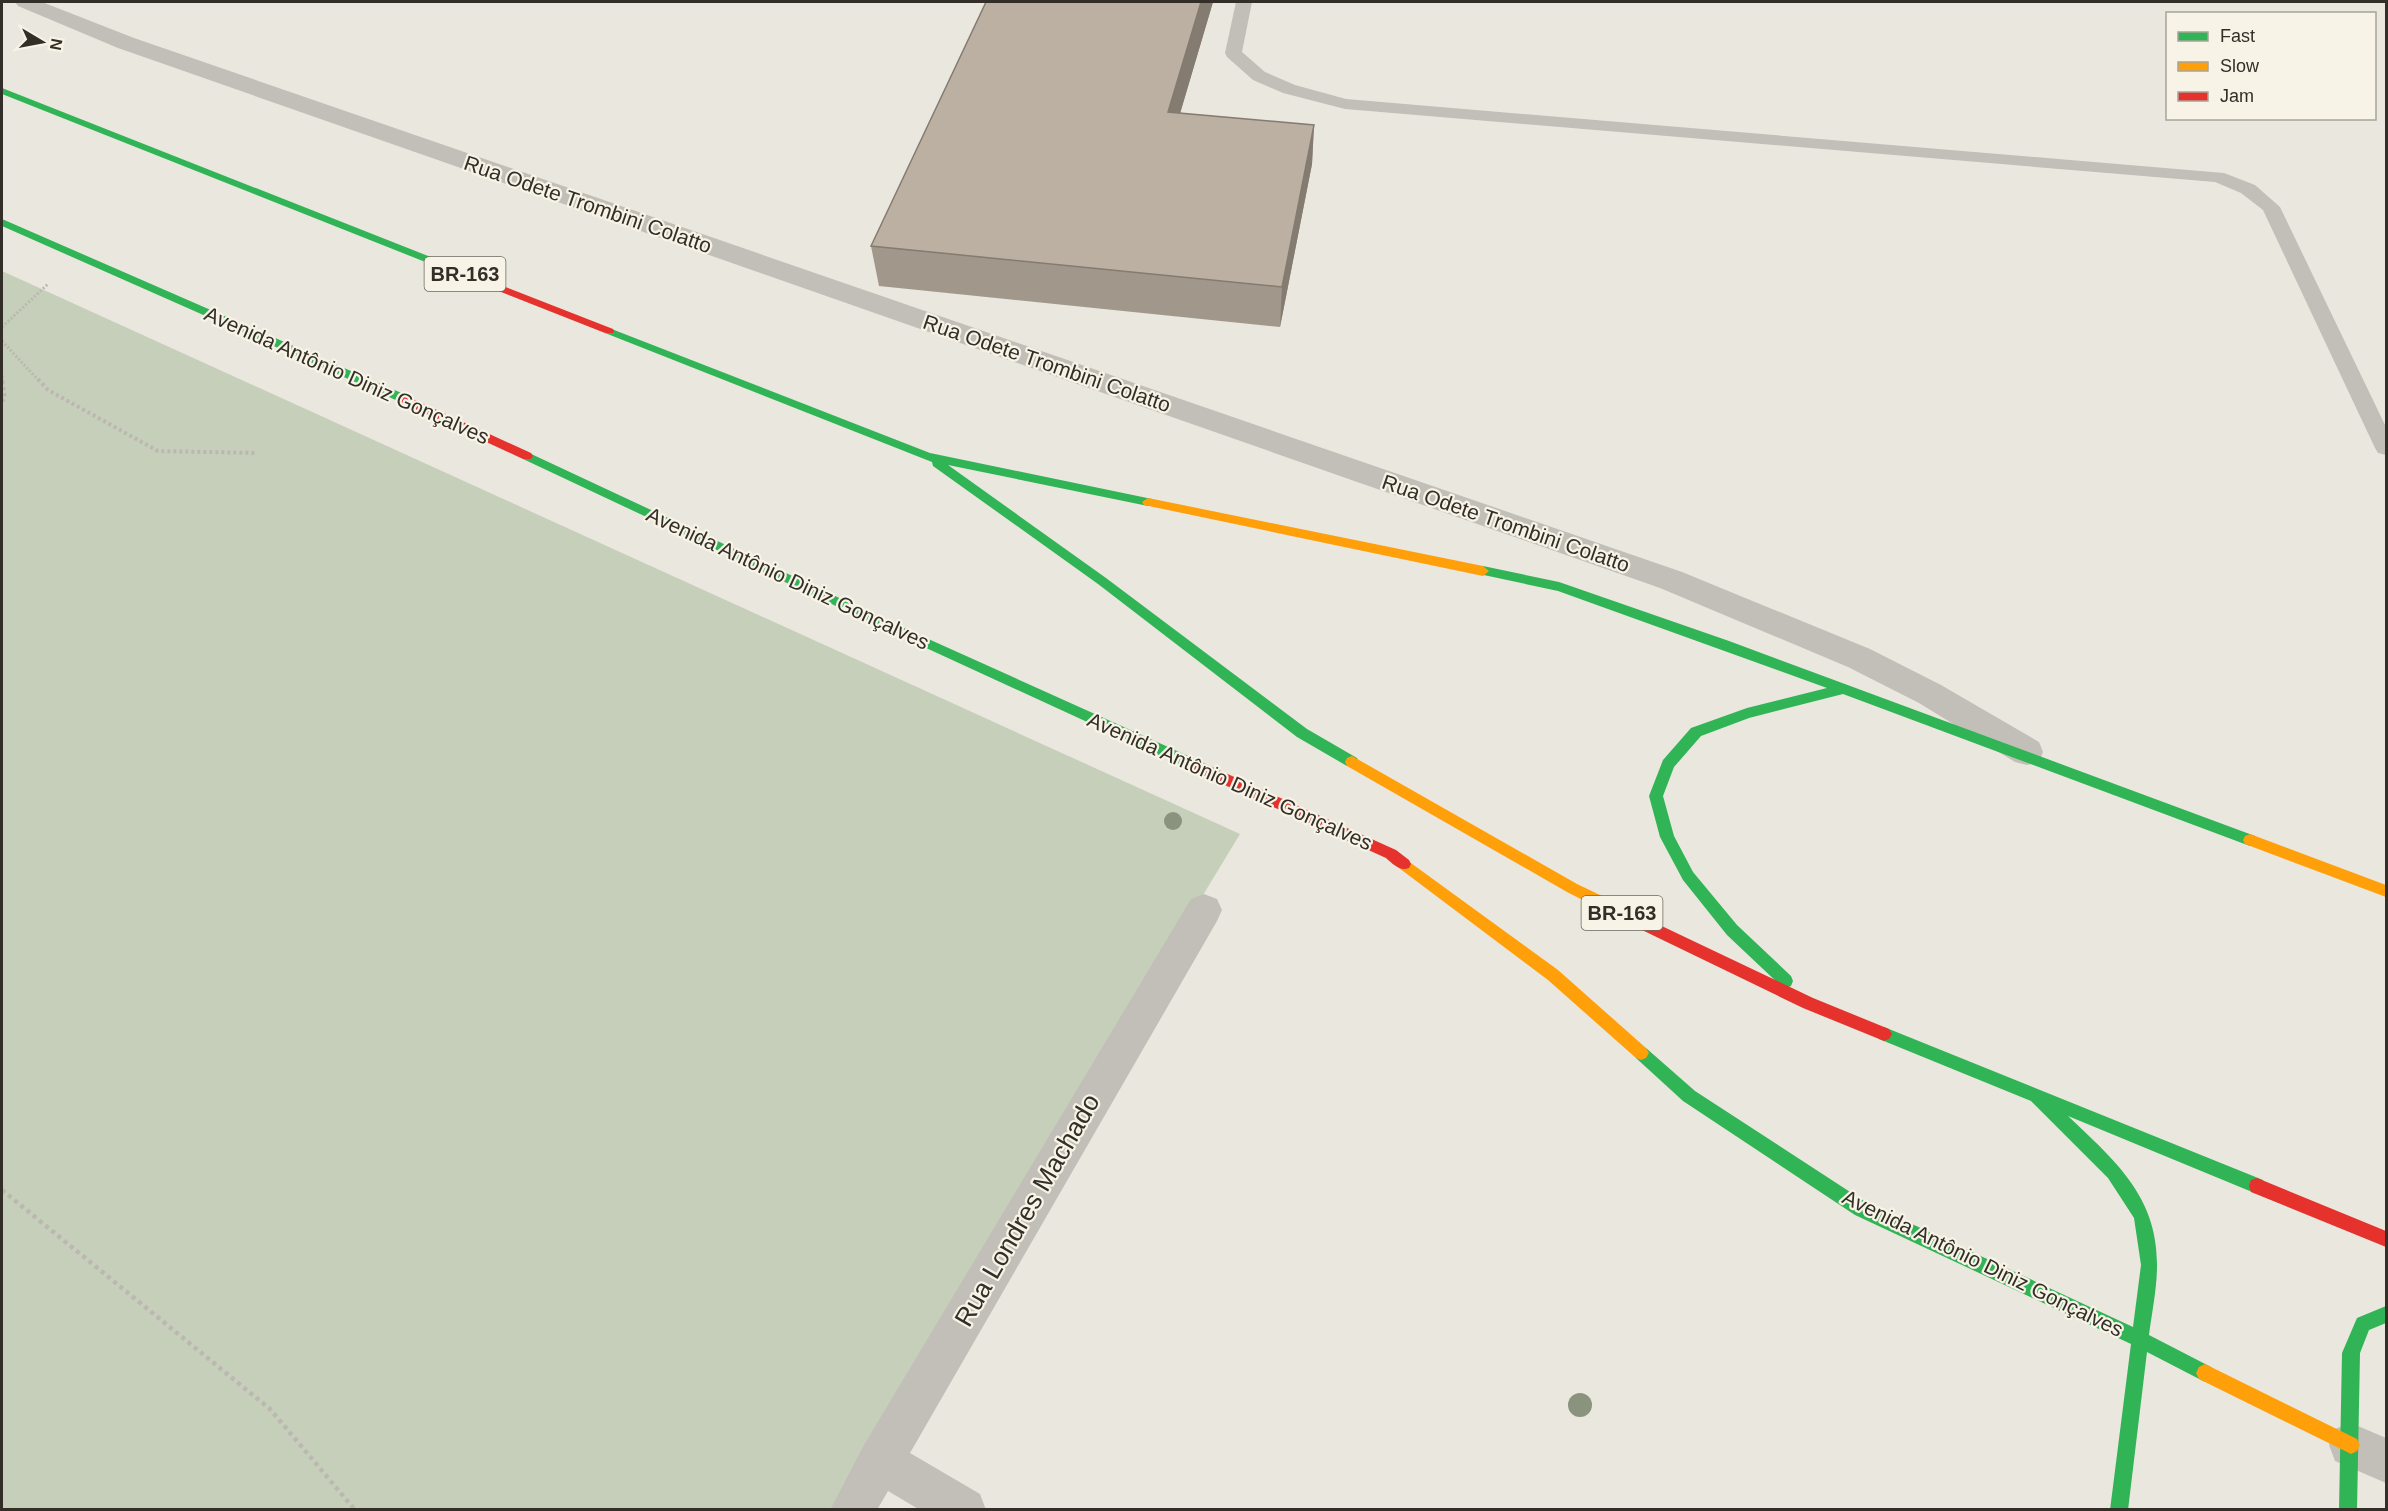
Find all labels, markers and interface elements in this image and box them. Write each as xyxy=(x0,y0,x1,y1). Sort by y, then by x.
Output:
north arrow xyxy=(12,12,72,72)
legend xyxy=(2166,12,2376,120)
text: Fast xyxy=(2220,26,2255,46)
text: N xyxy=(47,37,66,52)
text: Slow xyxy=(2220,56,2260,76)
text: Jam xyxy=(2220,86,2254,106)
street label: Rua Odete Trombini Colatto xyxy=(461,151,715,257)
road number: BR-163 xyxy=(424,257,506,291)
street label: Avenida Antônio Diniz Gonçalves xyxy=(201,302,493,448)
street label: Rua Odete Trombini Colatto xyxy=(920,310,1174,416)
street label: Rua Odete Trombini Colatto xyxy=(1379,470,1633,576)
street label: Avenida Antônio Diniz Gonçalves xyxy=(643,502,933,654)
street label: Avenida Antônio Diniz Gonçalves xyxy=(1084,708,1376,854)
road number: BR-163 xyxy=(1582,896,1662,930)
street label: Rua Londres Machado xyxy=(948,1089,1106,1331)
street label: Avenida Antônio Diniz Gonçalves xyxy=(1839,1185,2127,1341)

